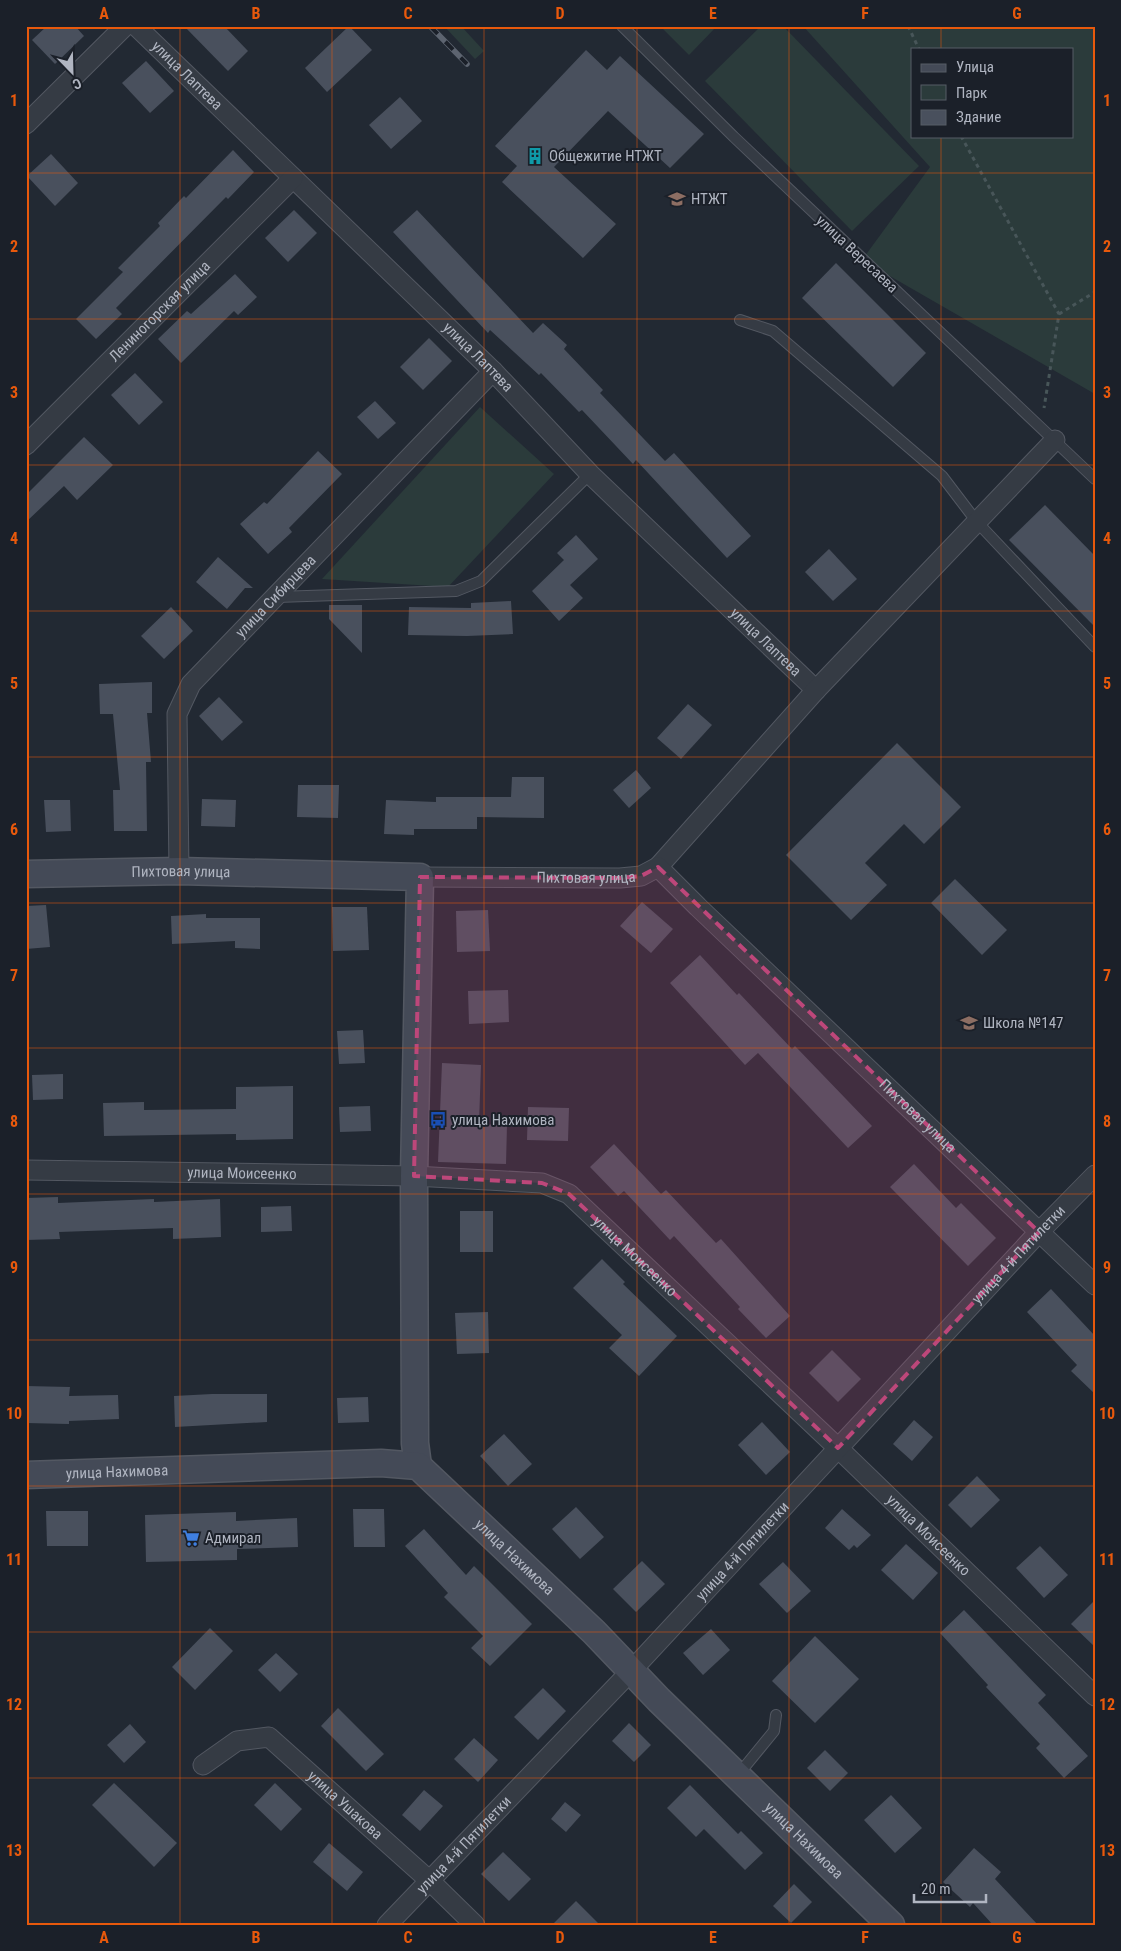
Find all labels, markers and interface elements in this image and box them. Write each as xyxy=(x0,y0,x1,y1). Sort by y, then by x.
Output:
text: A xyxy=(99,4,109,23)
text: B xyxy=(252,4,261,23)
text: C xyxy=(403,4,413,23)
text: D xyxy=(555,4,565,23)
text: E xyxy=(709,4,717,23)
text: F xyxy=(861,4,869,23)
text: G xyxy=(1012,4,1022,23)
street label: улица Лаптева xyxy=(148,37,226,114)
north arrow xyxy=(48,48,98,98)
legend xyxy=(911,48,1074,138)
text: Улица xyxy=(956,58,994,76)
text: С xyxy=(70,75,84,93)
text: Парк xyxy=(956,84,987,102)
text: 1 xyxy=(10,91,18,110)
text: 1 xyxy=(1103,91,1111,110)
text: Здание xyxy=(956,108,1001,126)
building icon: Общежитие НТЖТ xyxy=(525,146,545,166)
place label: Общежитие НТЖТ xyxy=(549,147,662,165)
school or university icon: НТЖТ xyxy=(667,189,687,209)
place label: НТЖТ xyxy=(691,190,728,208)
street label: улица Вересаева xyxy=(812,212,902,296)
text: 2 xyxy=(10,237,18,256)
text: 2 xyxy=(1103,237,1111,256)
street label: Лениногорская улица xyxy=(105,257,214,366)
street label: улица Лаптева xyxy=(439,319,517,396)
text: 3 xyxy=(10,383,18,402)
text: 3 xyxy=(1103,383,1111,402)
text: 4 xyxy=(10,529,18,548)
text: 4 xyxy=(1103,529,1111,548)
street label: улица Сибирцева xyxy=(232,551,320,641)
street label: улица Лаптева xyxy=(726,604,805,680)
text: 5 xyxy=(10,674,18,693)
text: 5 xyxy=(1103,674,1111,693)
text: 6 xyxy=(10,820,18,839)
text: 6 xyxy=(1103,820,1111,839)
street label: Пихтовая улица xyxy=(131,862,231,881)
street label: Пихтовая улица xyxy=(536,868,636,887)
text: 7 xyxy=(10,966,18,985)
text: 7 xyxy=(1103,966,1111,985)
school or university icon: Школа №147 xyxy=(959,1013,979,1033)
place label: Школа №147 xyxy=(983,1014,1063,1032)
street label: Пихтовая улица xyxy=(875,1075,960,1157)
bus stop icon: улица Нахимова xyxy=(428,1110,448,1130)
place label: улица Нахимова xyxy=(452,1111,554,1129)
text: 8 xyxy=(10,1112,18,1131)
text: 8 xyxy=(1103,1112,1111,1131)
street label: улица Моисеенко xyxy=(187,1163,297,1183)
street label: улица 4-й Пятилетки xyxy=(968,1202,1069,1308)
street label: улица Моисеенко xyxy=(589,1212,681,1300)
text: 9 xyxy=(10,1258,18,1277)
text: 9 xyxy=(1103,1258,1111,1277)
text: 10 xyxy=(6,1404,22,1423)
text: 10 xyxy=(1099,1404,1115,1423)
street label: улица Нахимова xyxy=(65,1461,168,1483)
street label: улица Моисеенко xyxy=(883,1491,974,1580)
street label: улица 4-й Пятилетки xyxy=(692,1498,793,1604)
street label: улица Нахимова xyxy=(471,1515,558,1599)
supermarket icon: Адмирал xyxy=(181,1528,201,1548)
place label: Адмирал xyxy=(205,1529,261,1547)
text: 11 xyxy=(6,1550,22,1569)
text: 11 xyxy=(1099,1550,1115,1569)
text: 12 xyxy=(6,1695,22,1714)
text: 12 xyxy=(1099,1695,1115,1714)
street label: улица Ушакова xyxy=(304,1767,386,1843)
street label: улица 4-й Пятилетки xyxy=(413,1792,515,1898)
street label: улица Нахимова xyxy=(761,1798,847,1883)
text: 13 xyxy=(6,1841,22,1860)
text: 13 xyxy=(1099,1841,1115,1860)
scale bar xyxy=(914,1871,986,1903)
text: 20 m xyxy=(921,1880,951,1898)
text: A xyxy=(99,1928,109,1947)
text: B xyxy=(252,1928,261,1947)
text: C xyxy=(403,1928,413,1947)
text: D xyxy=(555,1928,565,1947)
text: E xyxy=(709,1928,717,1947)
text: F xyxy=(861,1928,869,1947)
text: G xyxy=(1012,1928,1022,1947)

